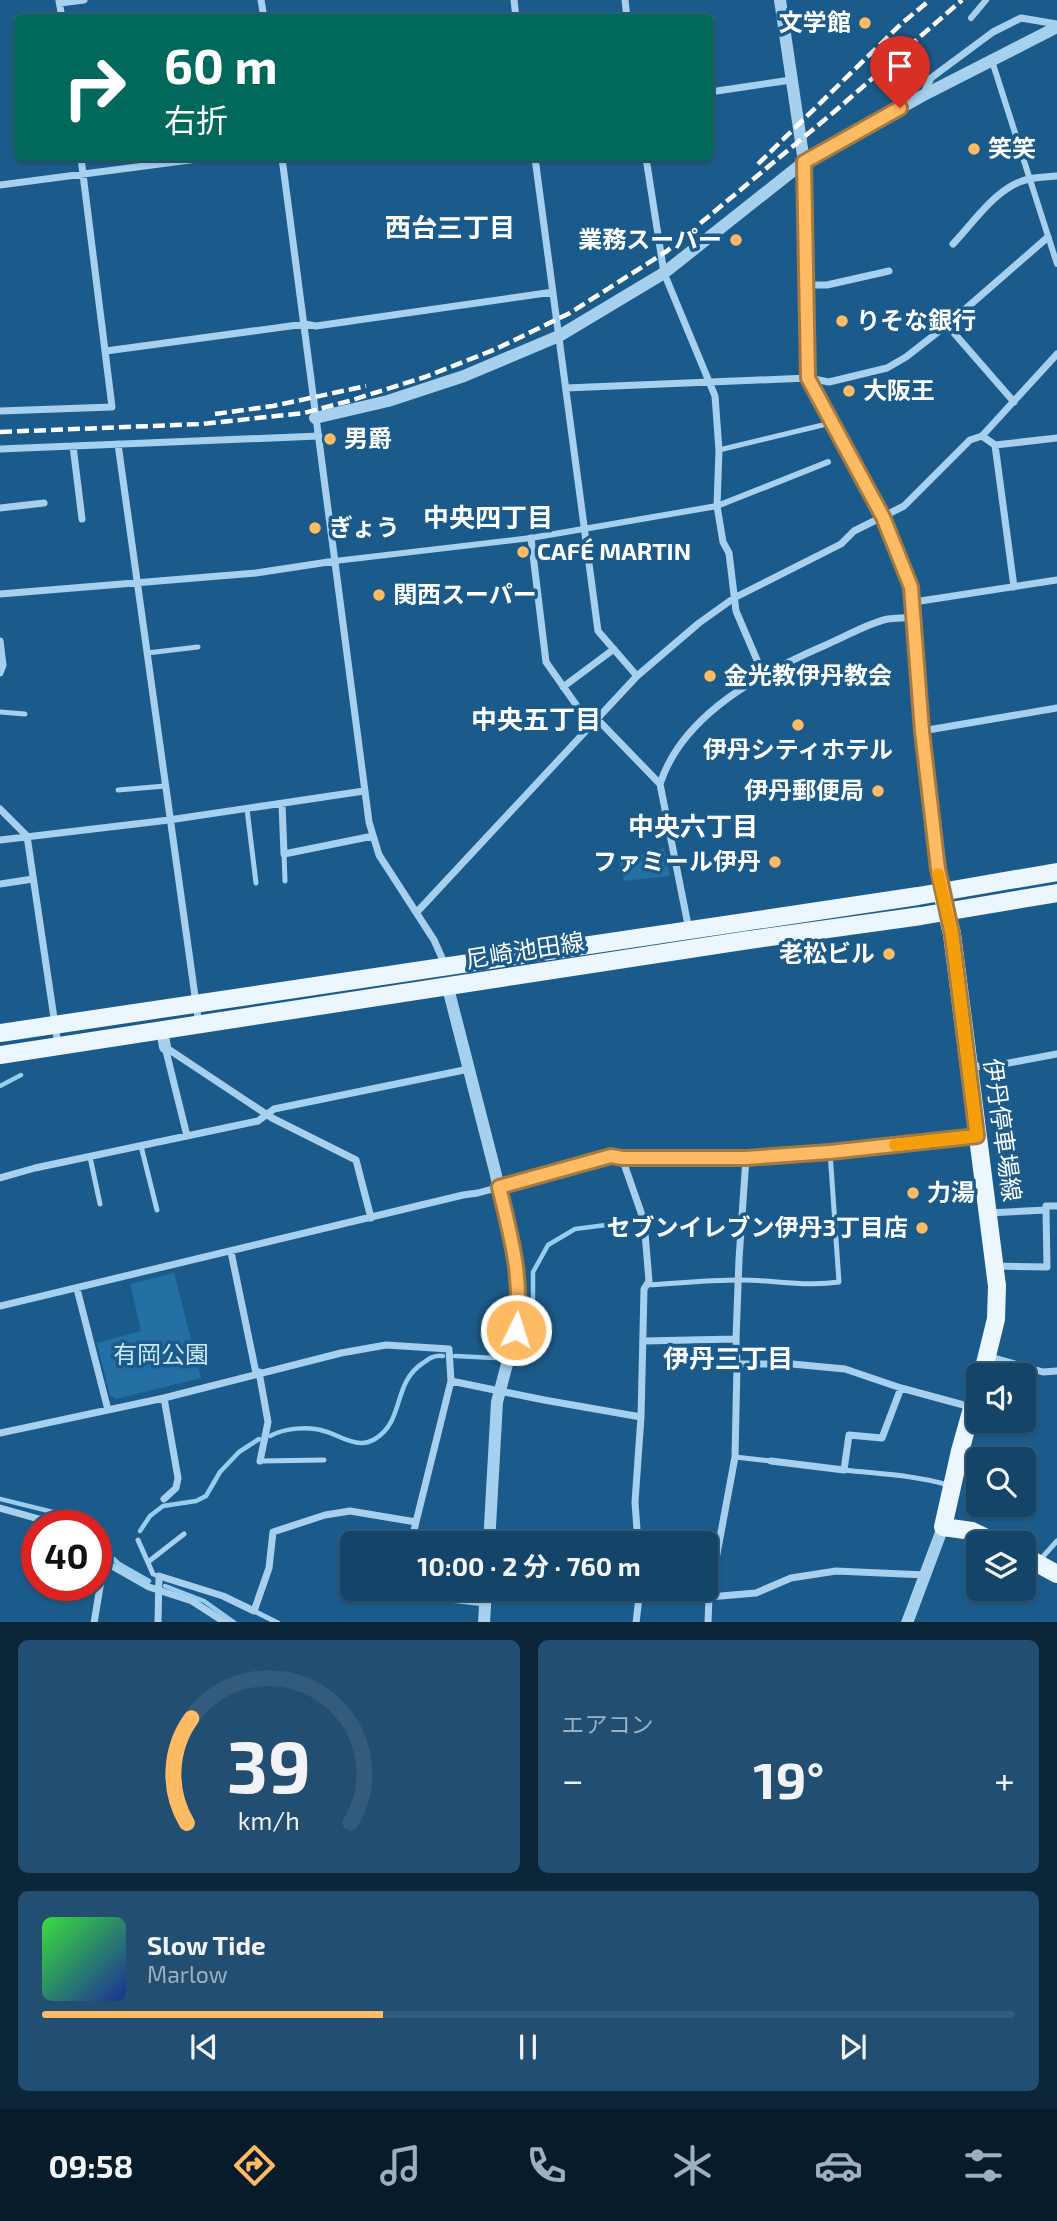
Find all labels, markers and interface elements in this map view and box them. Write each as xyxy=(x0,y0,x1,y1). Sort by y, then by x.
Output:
place label: 文学館 xyxy=(779,7,851,36)
marker: 文学館 xyxy=(857,15,873,31)
text: 60 m xyxy=(164,35,278,94)
pin xyxy=(870,36,930,108)
icon: right xyxy=(49,42,140,133)
icon: arrive xyxy=(881,47,919,85)
text: 右折 xyxy=(164,100,228,138)
place label: 笑笑 xyxy=(988,133,1036,162)
marker: 笑笑 xyxy=(966,141,982,157)
district label: 西台三丁目 xyxy=(385,211,515,242)
place label: 業務スーパー xyxy=(578,224,722,253)
marker: 業務スーパー xyxy=(728,232,744,248)
place label: りそな銀行 xyxy=(856,305,976,334)
marker: りそな銀行 xyxy=(834,313,850,329)
place label: 大阪王 xyxy=(863,375,935,404)
marker: 大阪王 xyxy=(841,383,857,399)
place label: 男爵 xyxy=(344,423,392,452)
marker: 男爵 xyxy=(322,431,338,447)
district label: 中央四丁目 xyxy=(423,501,553,532)
place label: ぎょう xyxy=(329,512,400,541)
marker: ぎょう xyxy=(307,520,323,536)
place label: CAFÉ MARTIN xyxy=(537,536,691,565)
marker: CAFÉ MARTIN xyxy=(515,544,531,560)
place label: 関西スーパー xyxy=(393,579,537,608)
marker: 関西スーパー xyxy=(371,587,387,603)
place label: 金光教伊丹教会 xyxy=(724,660,892,689)
marker: 金光教伊丹教会 xyxy=(702,668,718,684)
district label: 中央五丁目 xyxy=(471,703,601,734)
marker: 伊丹シティホテル xyxy=(790,717,806,733)
place label: 伊丹シティホテル xyxy=(703,734,893,763)
place label: 伊丹郵便局 xyxy=(744,775,864,804)
marker: 伊丹郵便局 xyxy=(870,783,886,799)
district label: 中央六丁目 xyxy=(628,810,758,841)
place label: ファミール伊丹 xyxy=(593,846,761,875)
marker: ファミール伊丹 xyxy=(767,854,783,870)
street label: 尼崎池田線 xyxy=(463,926,586,973)
place label: 老松ビル xyxy=(779,938,875,967)
marker: 老松ビル xyxy=(881,946,897,962)
street label: 伊丹停車場線 xyxy=(979,1056,1028,1203)
place label: 力湯 xyxy=(927,1177,975,1206)
marker: 力湯 xyxy=(905,1185,921,1201)
place label: セブンイレブン伊丹3丁目店 xyxy=(606,1212,908,1241)
marker: セブンイレブン伊丹3丁目店 xyxy=(914,1220,930,1236)
position arrow xyxy=(479,1293,553,1367)
park label: 有岡公園 xyxy=(113,1339,209,1368)
district label: 伊丹三丁目 xyxy=(663,1342,793,1373)
map controls xyxy=(966,1363,1036,1601)
button: sound xyxy=(966,1363,1036,1433)
button: search xyxy=(966,1447,1036,1517)
speed limit sign: 40 xyxy=(21,1510,112,1601)
button: layers xyxy=(966,1531,1036,1601)
text: 10:00 · 2 分 · 760 m xyxy=(417,1550,641,1581)
text: エアコン xyxy=(562,1710,654,1738)
text: 39 xyxy=(227,1720,311,1808)
text: 19° xyxy=(753,1747,824,1809)
text: − xyxy=(562,1756,584,1802)
text: + xyxy=(994,1756,1015,1802)
text: km/h xyxy=(238,1804,300,1834)
text: Slow Tide xyxy=(147,1929,266,1960)
text: Marlow xyxy=(147,1960,228,1988)
icon: previous xyxy=(185,2028,223,2066)
icon: pause xyxy=(509,2028,547,2066)
icon: next xyxy=(834,2028,872,2066)
icon: directions xyxy=(230,2141,279,2190)
icon: music xyxy=(376,2141,425,2190)
icon: phone xyxy=(522,2141,571,2190)
icon: climate xyxy=(668,2141,717,2190)
icon: car xyxy=(814,2141,863,2190)
icon: filters xyxy=(959,2141,1008,2190)
text: 09:58 xyxy=(48,2146,133,2184)

